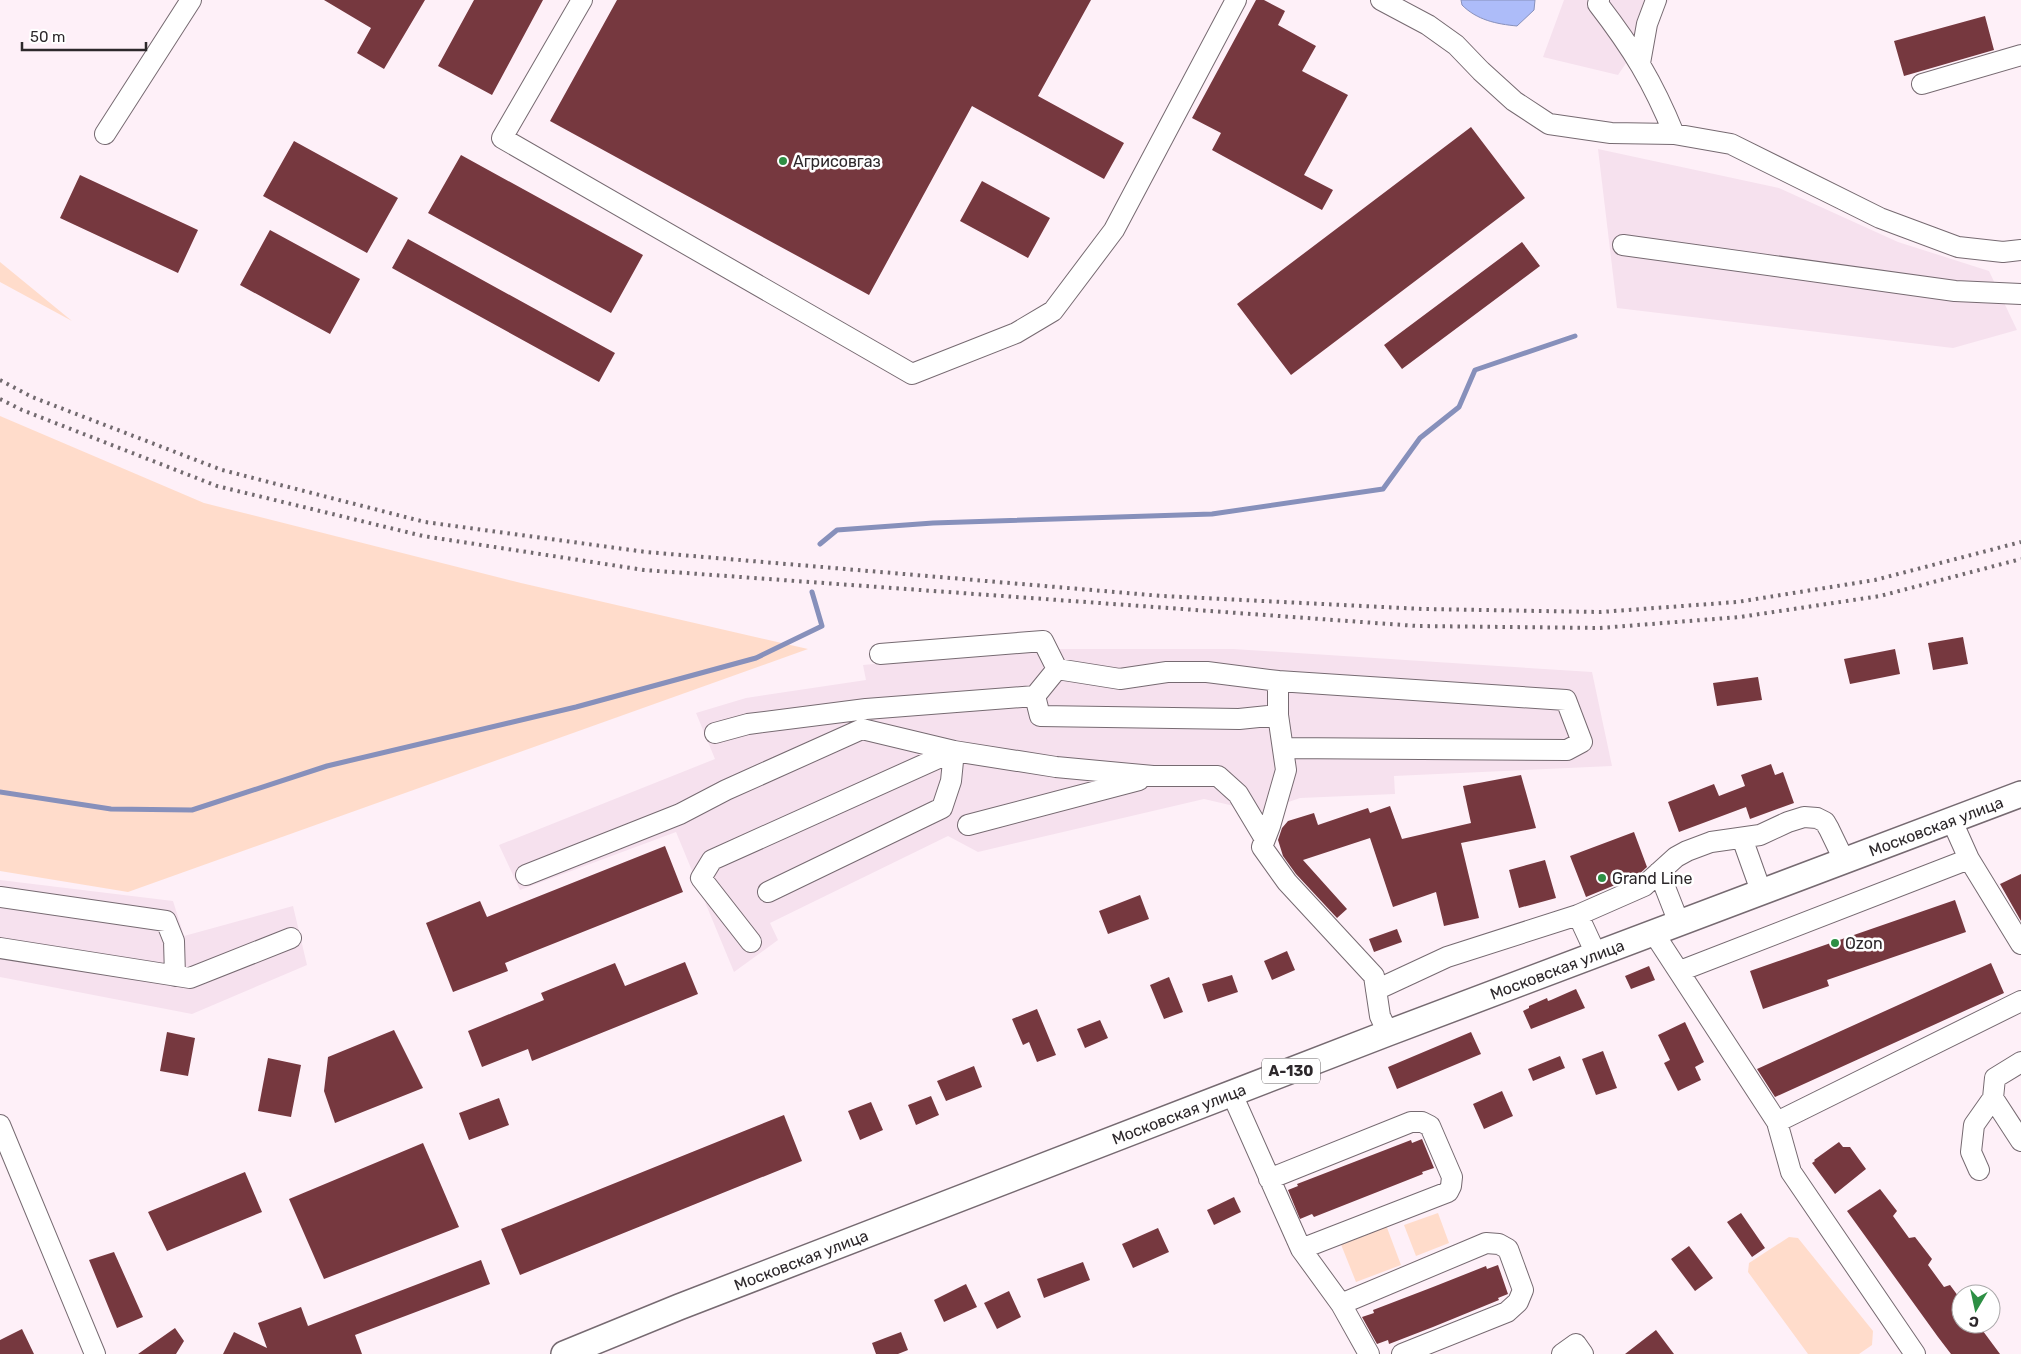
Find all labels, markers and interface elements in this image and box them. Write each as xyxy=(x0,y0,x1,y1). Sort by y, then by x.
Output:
scale bar xyxy=(22,20,146,52)
text: 50 m xyxy=(30,28,65,46)
place label: Агрисовгаз xyxy=(793,152,881,171)
marker: Агрисовгаз xyxy=(777,155,789,167)
street label: Московская улица xyxy=(1866,792,2006,860)
place label: Grand Line xyxy=(1612,869,1692,888)
marker: Grand Line xyxy=(1596,872,1608,884)
place label: Ozon xyxy=(1845,934,1883,953)
street label: Московская улица xyxy=(1487,935,1627,1003)
marker: Ozon xyxy=(1829,937,1841,949)
road number: А-130 xyxy=(1262,1058,1320,1084)
street label: Московская улица xyxy=(1109,1079,1248,1148)
street label: Московская улица xyxy=(731,1225,871,1294)
north arrow xyxy=(1951,1284,2001,1334)
text: С xyxy=(1968,1312,1980,1331)

